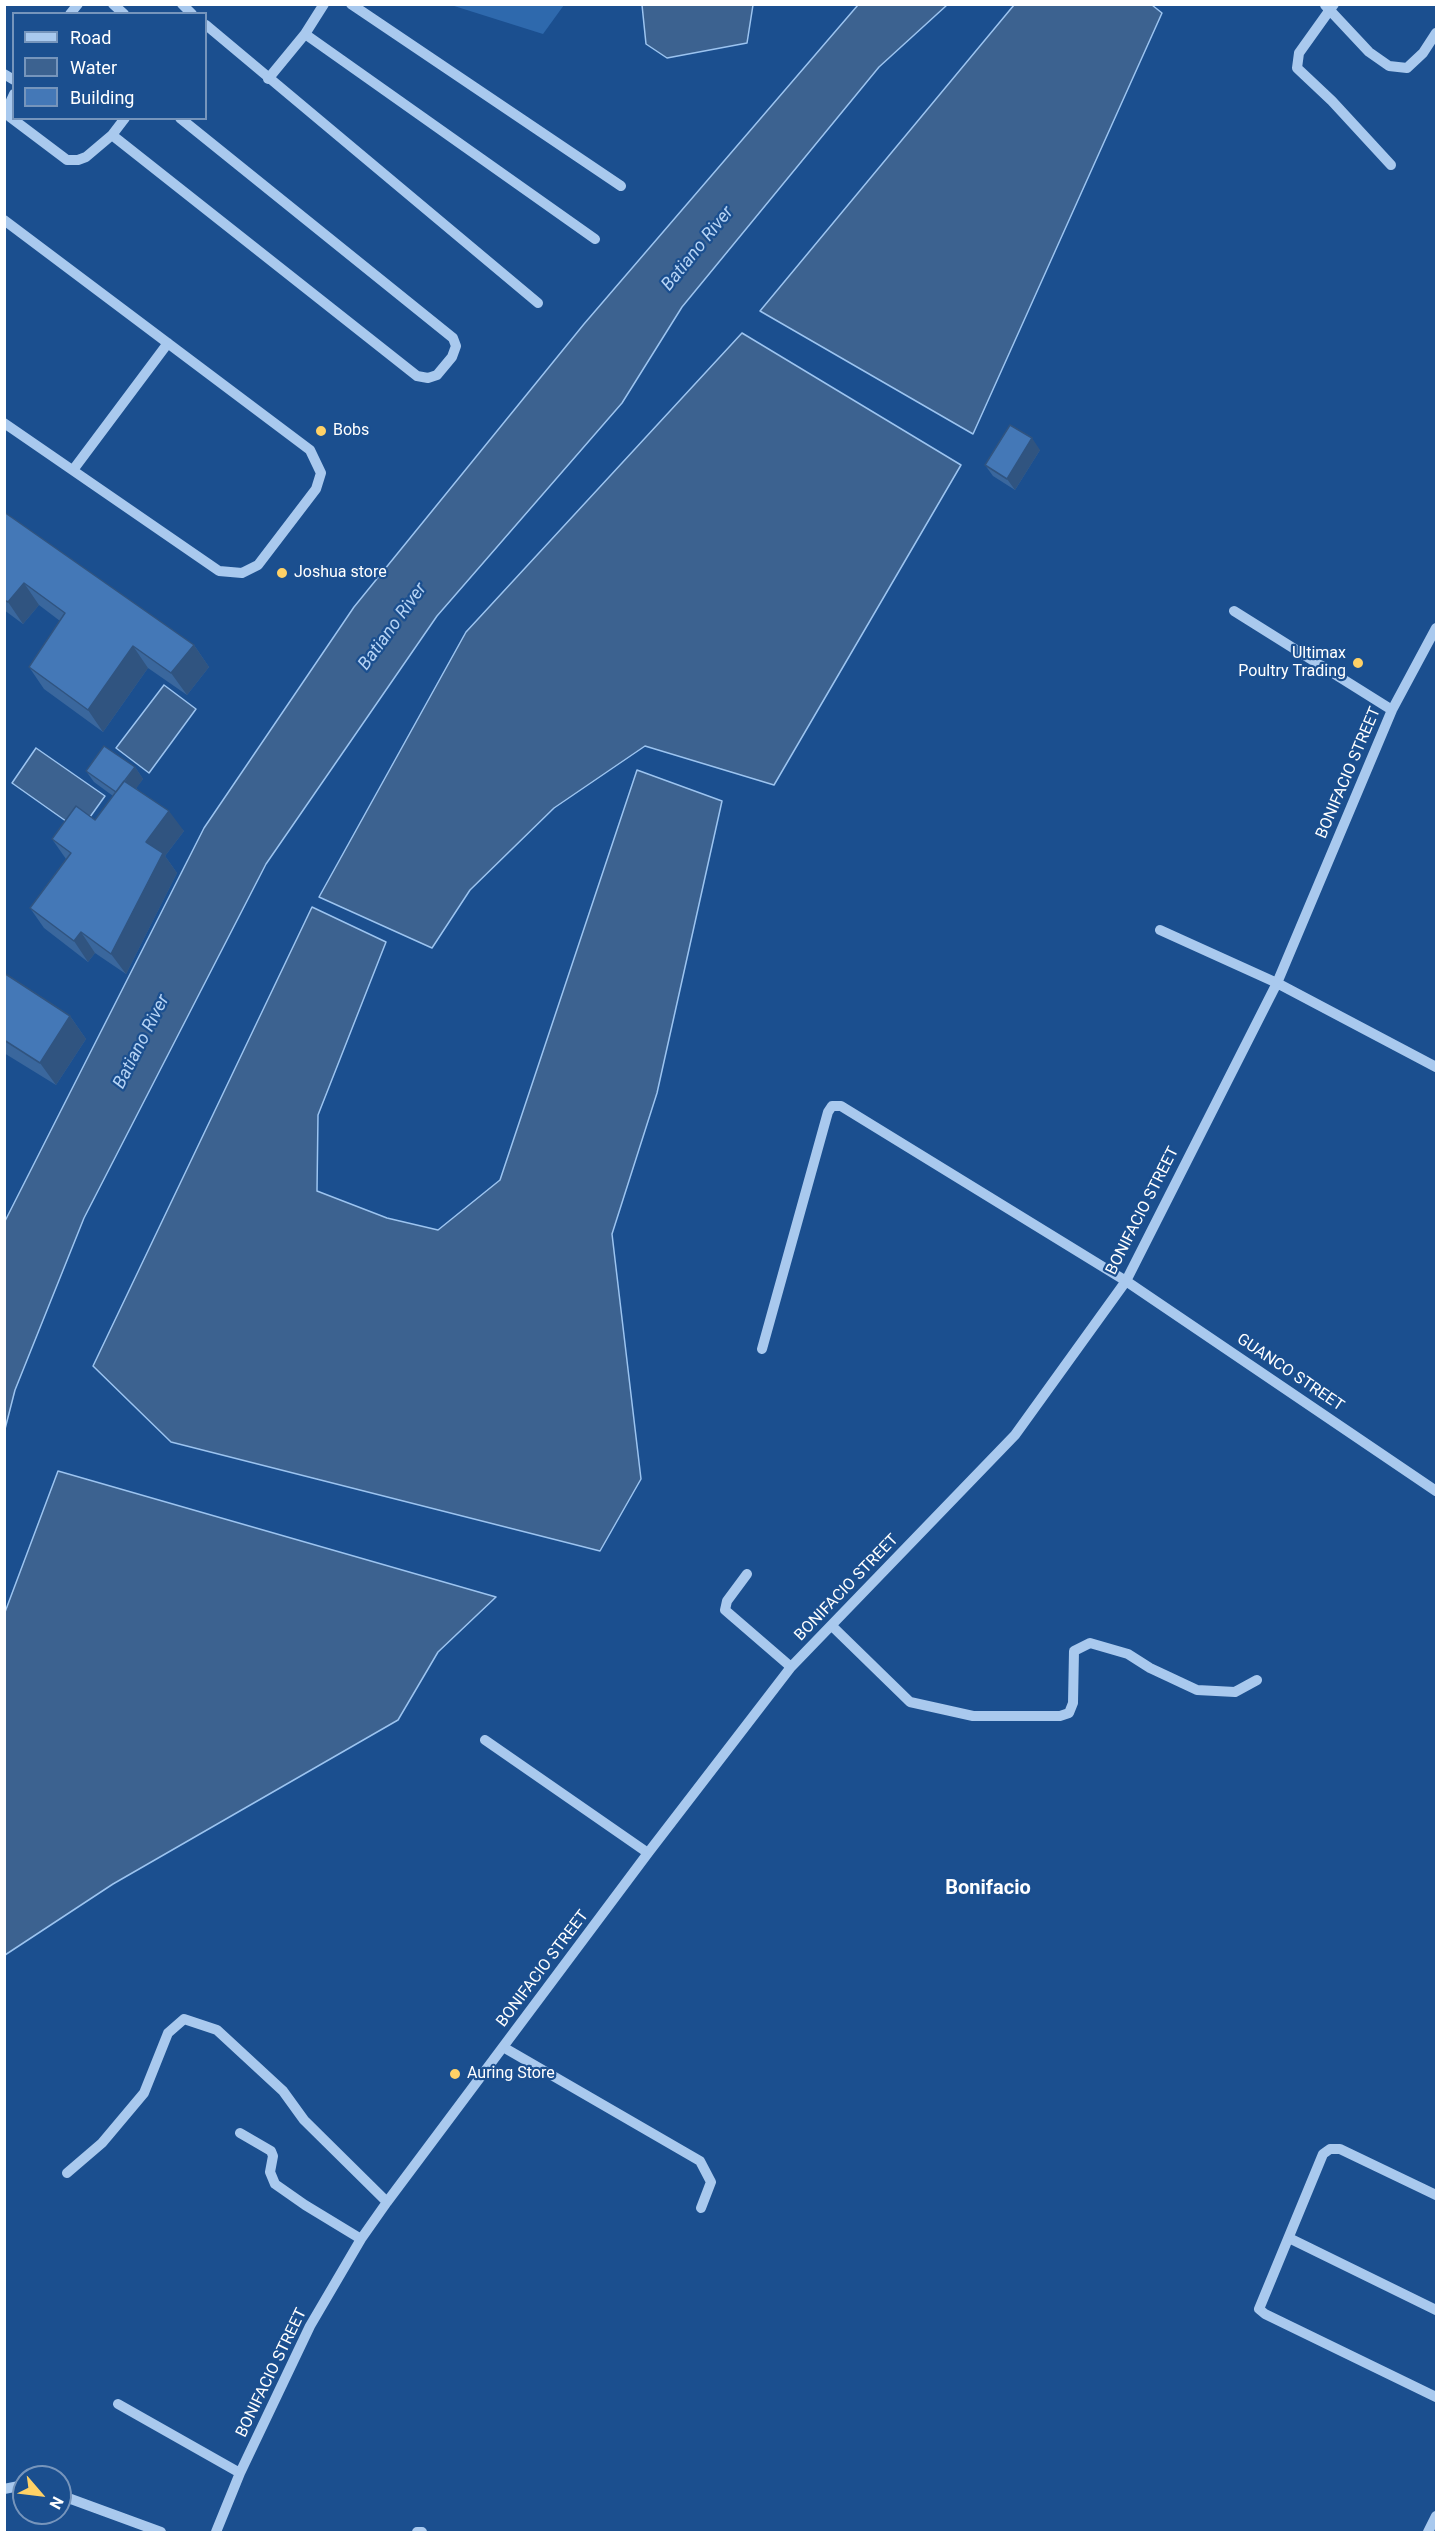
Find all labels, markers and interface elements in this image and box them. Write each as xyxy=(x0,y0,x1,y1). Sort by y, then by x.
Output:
legend xyxy=(12,12,207,120)
text: Road xyxy=(70,27,111,48)
text: Water xyxy=(70,57,117,78)
text: Building xyxy=(70,87,134,108)
water label: Batiano River xyxy=(657,202,739,296)
place label: Bobs xyxy=(333,421,369,441)
marker: Bobs xyxy=(314,424,328,438)
place label: Joshua store xyxy=(294,563,387,583)
marker: Joshua store xyxy=(275,566,289,580)
water label: Batiano River xyxy=(354,579,432,675)
place label: Ultimax Poultry Trading xyxy=(1238,644,1346,682)
marker: Ultimax Poultry Trading xyxy=(1351,656,1365,670)
street label: BONIFACIO STREET xyxy=(1313,704,1385,842)
water label: Batiano River xyxy=(109,991,175,1093)
street label: BONIFACIO STREET xyxy=(1102,1144,1184,1278)
street label: GUANCO STREET xyxy=(1233,1330,1347,1416)
street label: BONIFACIO STREET xyxy=(791,1531,903,1645)
district label: Bonifacio xyxy=(945,1877,1031,1901)
street label: BONIFACIO STREET xyxy=(493,1907,593,2031)
place label: Auring Store xyxy=(467,2064,555,2084)
marker: Auring Store xyxy=(448,2067,462,2081)
street label: BONIFACIO STREET xyxy=(232,2305,312,2441)
north arrow xyxy=(12,2465,72,2525)
text: N xyxy=(46,2493,68,2512)

